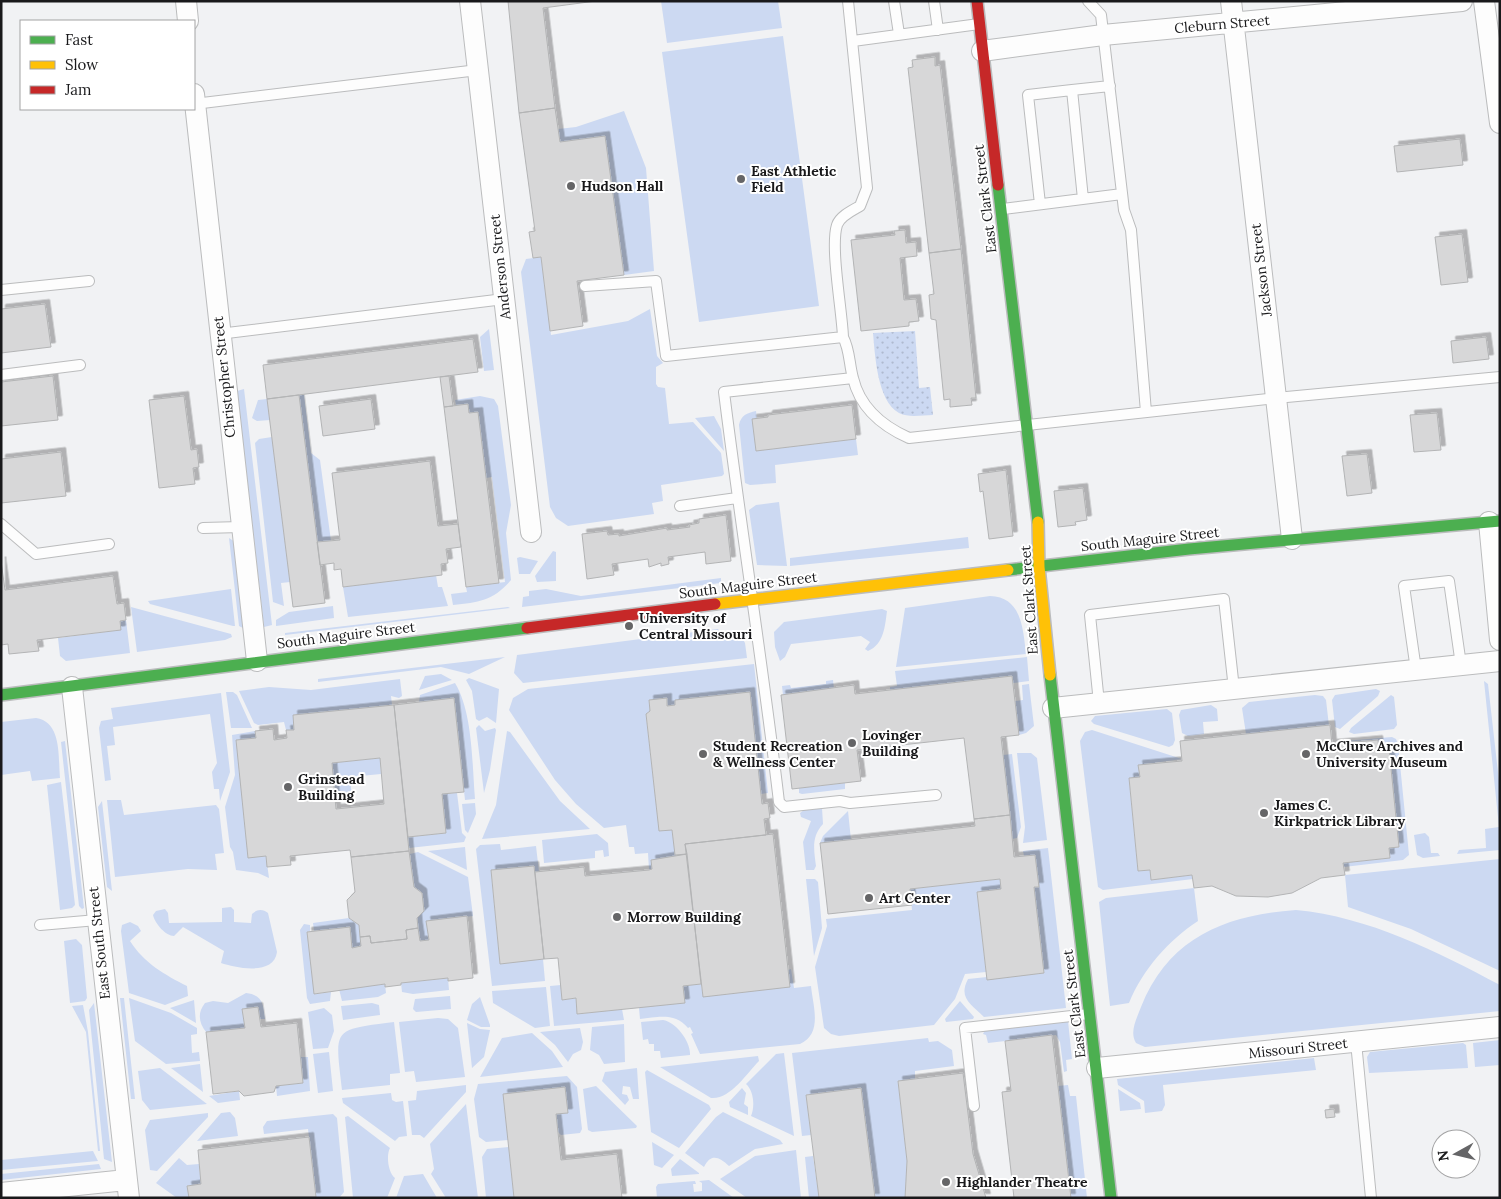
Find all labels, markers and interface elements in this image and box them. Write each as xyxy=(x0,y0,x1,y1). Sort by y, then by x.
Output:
street label: Cleburn Street xyxy=(1174,11,1271,37)
legend xyxy=(20,20,195,110)
text: Fast xyxy=(65,30,93,49)
text: Slow xyxy=(65,55,98,74)
text: Jam xyxy=(64,80,92,99)
street label: East Clark Street xyxy=(969,143,1001,254)
place label: East Athletic Field xyxy=(751,162,837,196)
marker: East Athletic Field xyxy=(735,173,747,185)
place label: Hudson Hall xyxy=(581,177,664,195)
marker: Hudson Hall xyxy=(565,180,577,192)
street label: Anderson Street xyxy=(485,213,515,322)
street label: Jackson Street xyxy=(1246,222,1276,319)
street label: Christopher Street xyxy=(209,315,239,439)
street label: South Maguire Street xyxy=(1080,523,1221,555)
street label: East Clark Street xyxy=(1016,544,1042,655)
street label: South Maguire Street xyxy=(678,568,819,602)
place label: University of Central Missouri xyxy=(639,609,753,643)
street label: South Maguire Street xyxy=(276,618,417,652)
marker: University of Central Missouri xyxy=(623,620,635,632)
place label: Lovinger Building xyxy=(862,726,922,760)
place label: Student Recreation & Wellness Center xyxy=(713,737,843,771)
marker: Lovinger Building xyxy=(846,737,858,749)
place label: McClure Archives and University Museum xyxy=(1316,737,1463,771)
marker: Student Recreation & Wellness Center xyxy=(697,748,709,760)
marker: McClure Archives and University Museum xyxy=(1300,748,1312,760)
place label: Grinstead Building xyxy=(298,770,365,804)
marker: Grinstead Building xyxy=(282,781,294,793)
place label: James C. Kirkpatrick Library xyxy=(1274,796,1405,830)
marker: James C. Kirkpatrick Library xyxy=(1258,807,1270,819)
street label: East South Street xyxy=(84,885,114,1000)
place label: Art Center xyxy=(879,889,951,907)
marker: Art Center xyxy=(863,892,875,904)
place label: Morrow Building xyxy=(627,908,742,926)
marker: Morrow Building xyxy=(611,911,623,923)
street label: East Clark Street xyxy=(1058,948,1090,1059)
street label: Missouri Street xyxy=(1247,1034,1349,1062)
north arrow xyxy=(1431,1129,1481,1179)
text: N xyxy=(1433,1149,1453,1162)
place label: Highlander Theatre xyxy=(956,1173,1088,1191)
marker: Highlander Theatre xyxy=(940,1176,952,1188)

